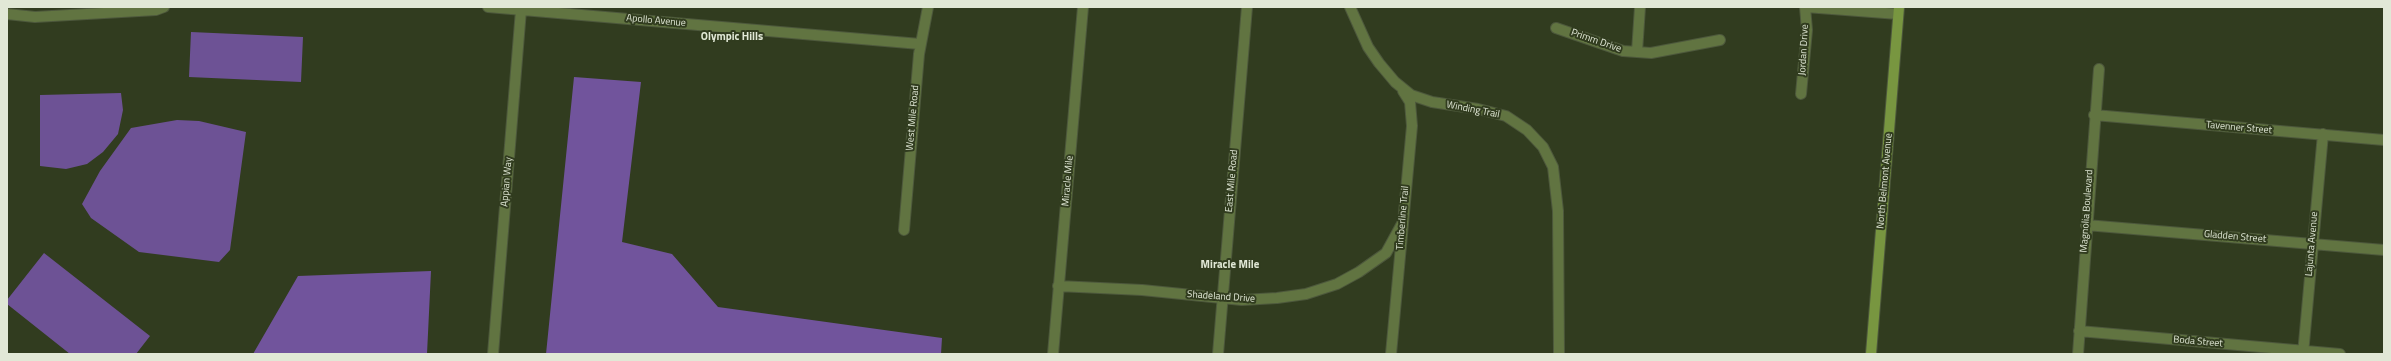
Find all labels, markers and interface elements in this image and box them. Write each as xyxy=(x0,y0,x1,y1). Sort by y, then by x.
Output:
street label: Apollo Avenue xyxy=(626,12,686,30)
street label: Jordan Drive xyxy=(1797,24,1811,76)
street label: Primm Drive xyxy=(1569,27,1623,55)
district label: Olympic Hills xyxy=(701,30,763,44)
street label: West Mile Road xyxy=(904,85,922,151)
street label: Winding Trail xyxy=(1445,99,1501,121)
street label: Tavenner Street xyxy=(2205,119,2273,137)
street label: North Belmont Avenue xyxy=(1875,133,1895,229)
street label: East Mile Road xyxy=(1223,149,1241,213)
street label: Miracle Mile xyxy=(1060,155,1076,207)
street label: Appian Way xyxy=(499,157,515,207)
street label: Magnolia Boulevard xyxy=(2078,169,2096,253)
street label: Timberline Trail xyxy=(1394,186,1412,250)
street label: Lajunta Avenue xyxy=(2303,211,2321,277)
street label: Gladden Street xyxy=(2203,228,2267,246)
district label: Miracle Mile xyxy=(1201,258,1259,272)
street label: Shadeland Drive xyxy=(1187,289,1255,305)
street label: Boda Street xyxy=(2173,334,2223,350)

